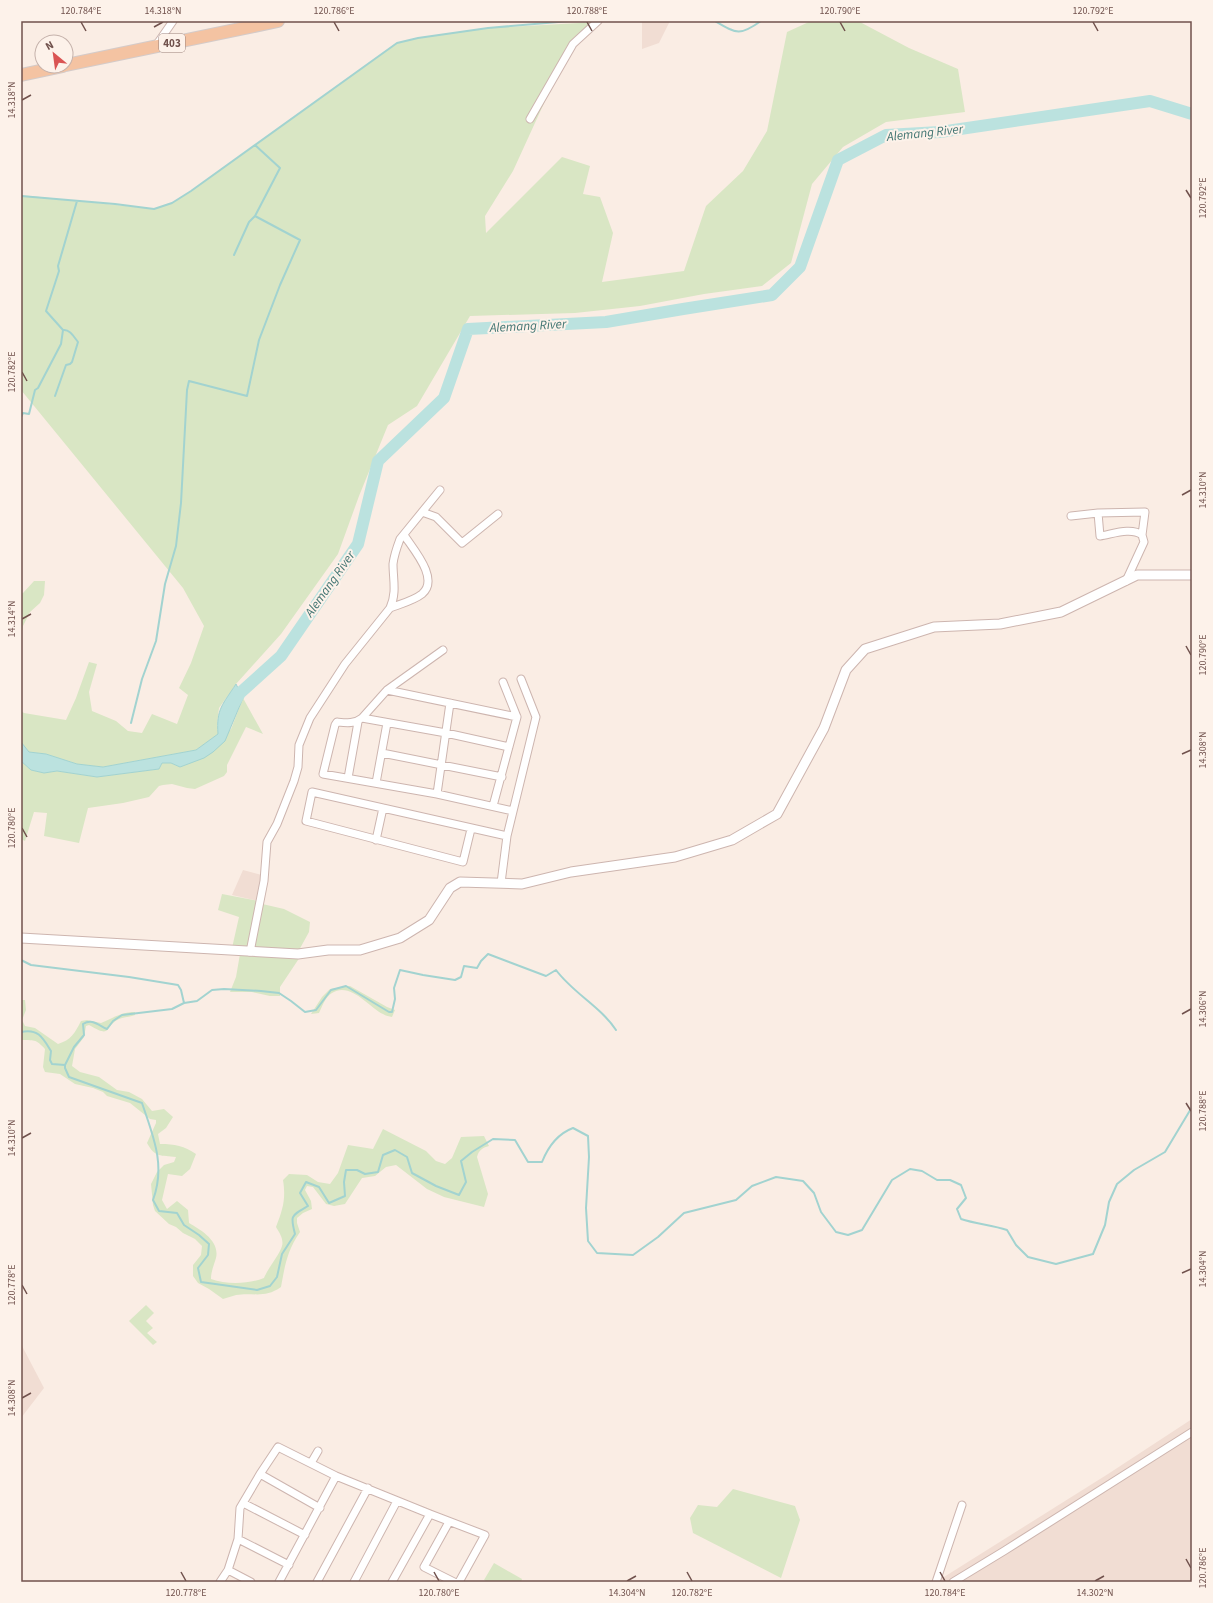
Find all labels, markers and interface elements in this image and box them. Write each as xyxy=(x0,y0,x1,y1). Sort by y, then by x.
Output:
text: 120.784°E xyxy=(61,4,101,18)
text: 14.318°N xyxy=(144,4,182,18)
text: 120.786°E xyxy=(314,4,354,18)
text: 120.788°E xyxy=(567,4,607,18)
text: 120.790°E xyxy=(820,4,860,18)
text: 120.792°E xyxy=(1073,4,1113,18)
north arrow xyxy=(34,34,74,74)
road number: 403 xyxy=(159,34,185,52)
text: N xyxy=(43,37,56,54)
text: 14.318°N xyxy=(5,81,19,119)
water label: Alemang River xyxy=(885,120,965,146)
text: 120.792°E xyxy=(1196,178,1210,218)
water label: Alemang River xyxy=(488,315,567,337)
text: 120.782°E xyxy=(5,352,19,392)
text: 14.310°N xyxy=(1196,471,1210,509)
water label: Alemang River xyxy=(300,547,360,621)
text: 14.314°N xyxy=(5,600,19,638)
text: 120.790°E xyxy=(1196,635,1210,675)
text: 14.308°N xyxy=(1196,731,1210,769)
text: 120.780°E xyxy=(5,808,19,848)
text: 14.306°N xyxy=(1196,990,1210,1028)
text: 120.788°E xyxy=(1196,1091,1210,1131)
text: 14.310°N xyxy=(5,1119,19,1157)
text: 14.304°N xyxy=(1196,1250,1210,1288)
text: 120.778°E xyxy=(5,1265,19,1305)
text: 14.308°N xyxy=(5,1379,19,1417)
text: 120.786°E xyxy=(1196,1548,1210,1588)
text: 120.778°E xyxy=(166,1586,206,1600)
text: 120.780°E xyxy=(419,1586,459,1600)
text: 14.304°N xyxy=(608,1586,646,1600)
text: 120.782°E xyxy=(672,1586,712,1600)
text: 120.784°E xyxy=(925,1586,965,1600)
text: 14.302°N xyxy=(1076,1586,1114,1600)

